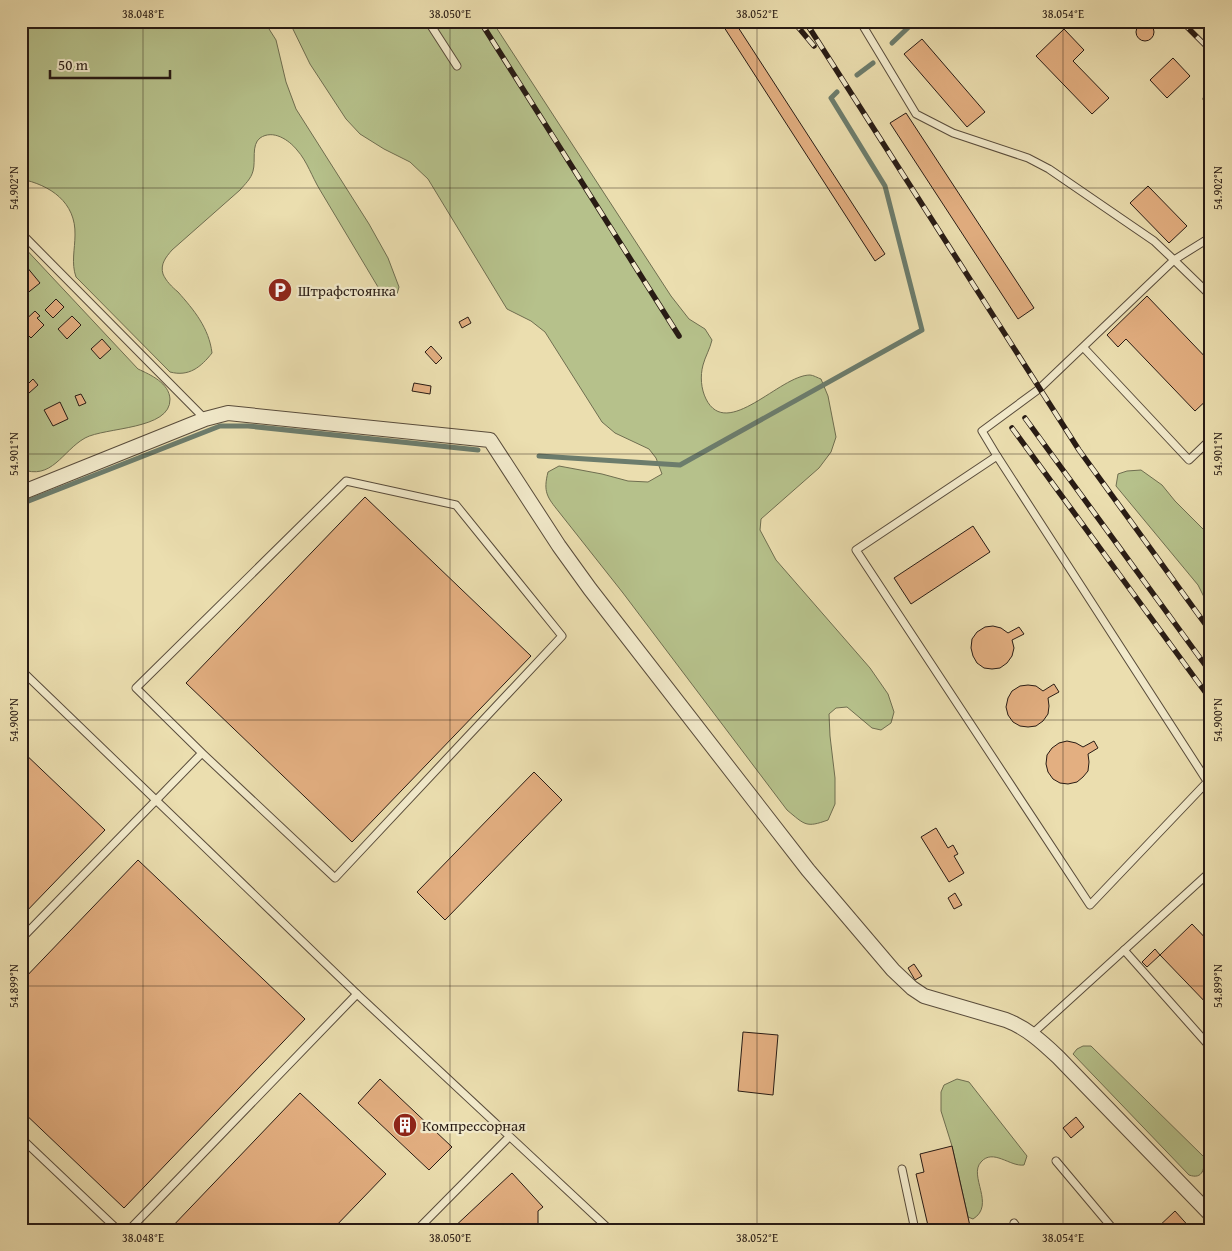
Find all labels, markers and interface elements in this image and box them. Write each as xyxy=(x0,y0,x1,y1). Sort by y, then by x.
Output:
text: 38.048°E xyxy=(122,5,164,22)
text: 38.050°E xyxy=(429,5,471,22)
text: 38.052°E xyxy=(736,5,778,22)
text: 38.054°E xyxy=(1042,5,1084,22)
scale bar xyxy=(50,48,170,80)
text: 50 m xyxy=(58,54,89,75)
text: 54.902°N xyxy=(5,166,22,210)
text: 54.902°N xyxy=(1209,166,1226,210)
parking icon: Штрафстоянка xyxy=(267,277,293,303)
place label: Штрафстоянка xyxy=(298,280,397,301)
text: 54.901°N xyxy=(5,432,22,476)
text: 54.901°N xyxy=(1209,432,1226,476)
text: 54.900°N xyxy=(5,698,22,742)
text: 54.900°N xyxy=(1209,698,1226,742)
text: 54.899°N xyxy=(5,964,22,1008)
text: 54.899°N xyxy=(1209,964,1226,1008)
building icon: Компрессорная xyxy=(392,1112,418,1138)
place label: Компрессорная xyxy=(422,1115,526,1136)
text: 38.048°E xyxy=(122,1229,164,1246)
text: 38.050°E xyxy=(429,1229,471,1246)
text: 38.052°E xyxy=(736,1229,778,1246)
text: 38.054°E xyxy=(1042,1229,1084,1246)

